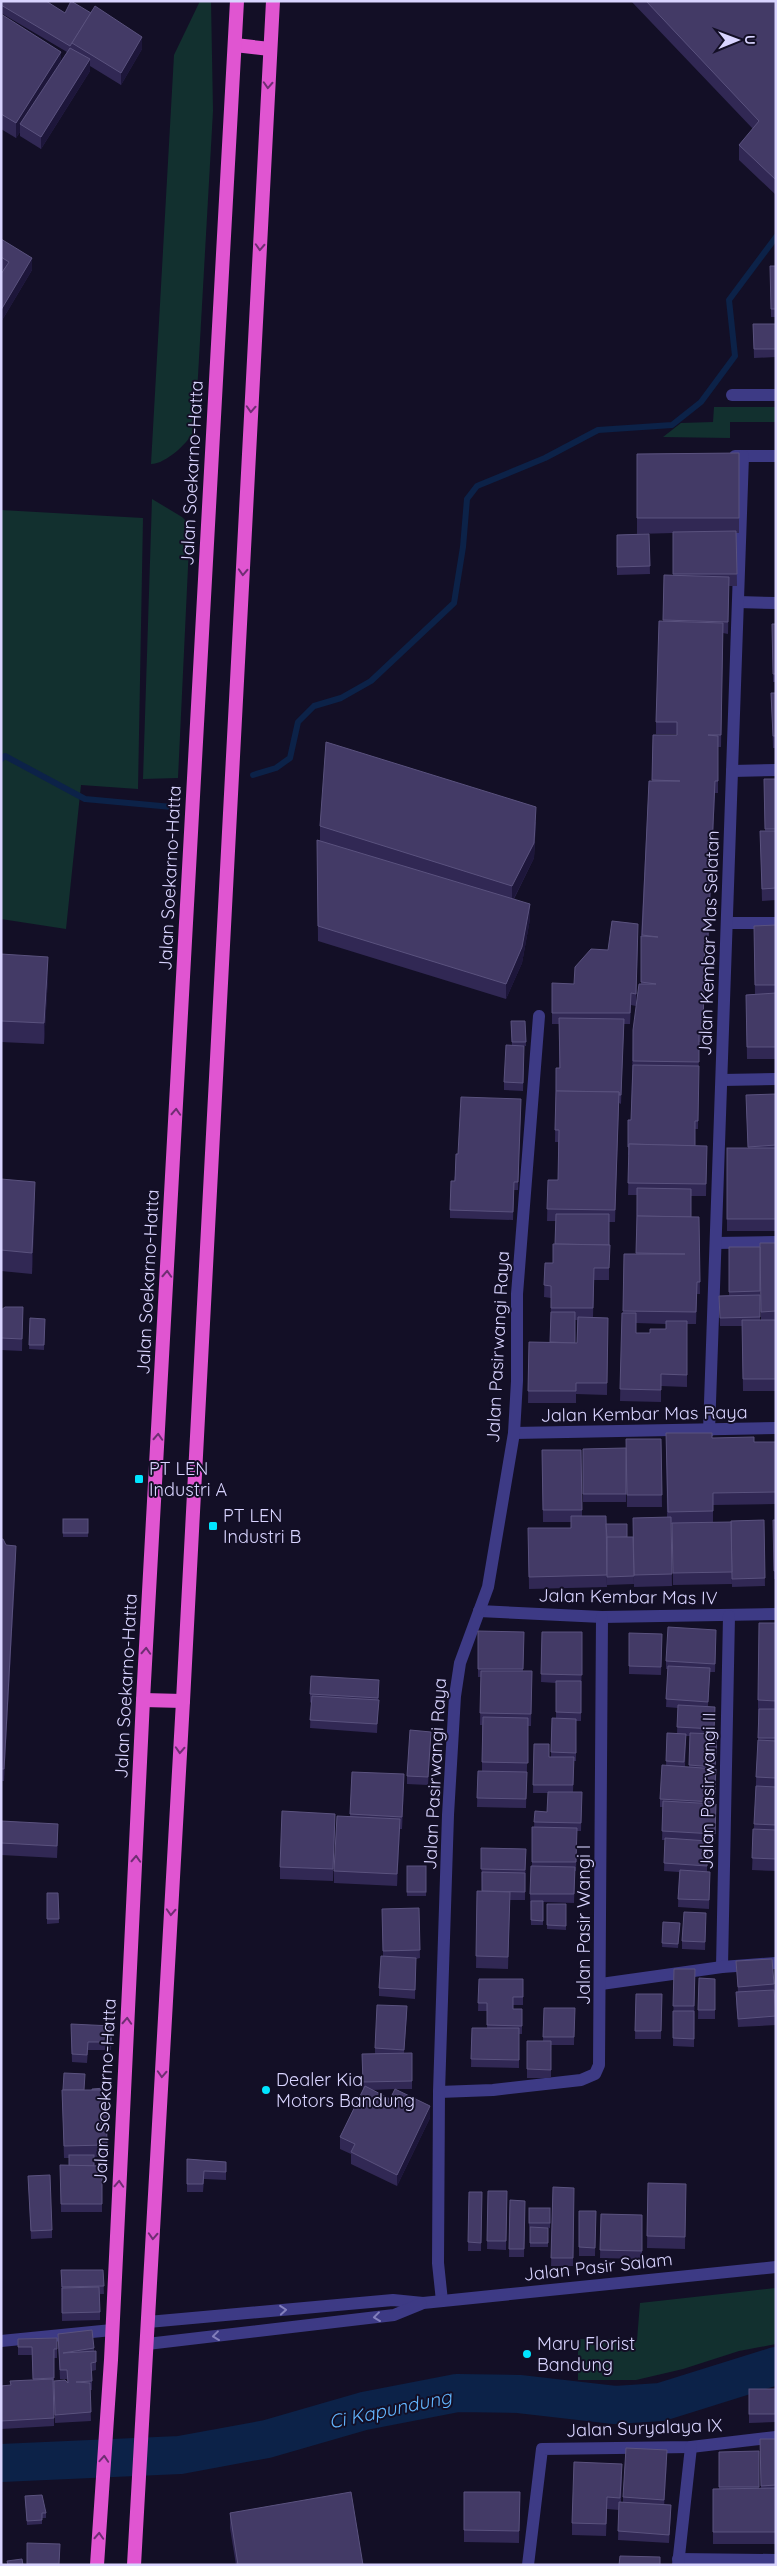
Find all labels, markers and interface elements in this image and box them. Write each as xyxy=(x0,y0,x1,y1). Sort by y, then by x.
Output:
north arrow xyxy=(712,15,762,65)
text: U xyxy=(741,35,759,45)
one-way arrow xyxy=(263,81,274,89)
one-way arrow xyxy=(254,243,265,251)
street label: Jalan Soekarno-Hatta xyxy=(175,380,208,566)
one-way arrow xyxy=(246,406,257,414)
one-way arrow xyxy=(237,568,248,576)
street label: Jalan Soekarno-Hatta xyxy=(153,785,186,971)
street label: Jalan Kembar Mas Selatan xyxy=(693,830,724,1056)
one-way arrow xyxy=(171,1108,181,1116)
street label: Jalan Soekarno-Hatta xyxy=(131,1189,164,1375)
street label: Jalan Pasirwangi Raya xyxy=(481,1250,514,1444)
one-way arrow xyxy=(161,1270,172,1278)
street label: Jalan Kembar Mas Raya xyxy=(540,1400,748,1427)
one-way arrow xyxy=(152,1432,163,1440)
place label: PT LEN Industri A xyxy=(149,1457,228,1501)
marker: PT LEN Industri A xyxy=(133,1473,145,1485)
place label: PT LEN Industri B xyxy=(223,1504,301,1548)
marker: PT LEN Industri B xyxy=(207,1520,219,1532)
street label: Jalan Kembar Mas IV xyxy=(538,1583,718,1610)
street label: Jalan Soekarno-Hatta xyxy=(109,1593,142,1779)
one-way arrow xyxy=(141,1647,152,1655)
street label: Jalan Pasirwangi Raya xyxy=(418,1677,451,1871)
street label: Jalan Pasirwangi II xyxy=(695,1712,720,1870)
one-way arrow xyxy=(175,1746,186,1754)
street label: Jalan Pasir Wangi I xyxy=(572,1845,595,2005)
one-way arrow xyxy=(130,1855,141,1863)
one-way arrow xyxy=(165,1908,176,1916)
street label: Jalan Soekarno-Hatta xyxy=(88,1998,121,2184)
one-way arrow xyxy=(122,2017,133,2025)
place label: Dealer Kia Motors Bandung xyxy=(276,2068,415,2112)
one-way arrow xyxy=(156,2070,167,2078)
marker: Dealer Kia Motors Bandung xyxy=(260,2084,272,2096)
one-way arrow xyxy=(114,2179,125,2187)
one-way arrow xyxy=(147,2233,158,2241)
street label: Jalan Pasir Salam xyxy=(522,2247,674,2286)
one-way arrow xyxy=(280,2304,288,2315)
one-way arrow xyxy=(373,2311,381,2322)
one-way arrow xyxy=(211,2330,219,2341)
place label: Maru Florist Bandung xyxy=(537,2332,635,2376)
marker: Maru Florist Bandung xyxy=(521,2348,533,2360)
water label: Ci Kapundung xyxy=(326,2384,455,2434)
street label: Jalan Suryalaya IX xyxy=(565,2413,723,2442)
one-way arrow xyxy=(98,2455,109,2463)
one-way arrow xyxy=(93,2532,104,2540)

